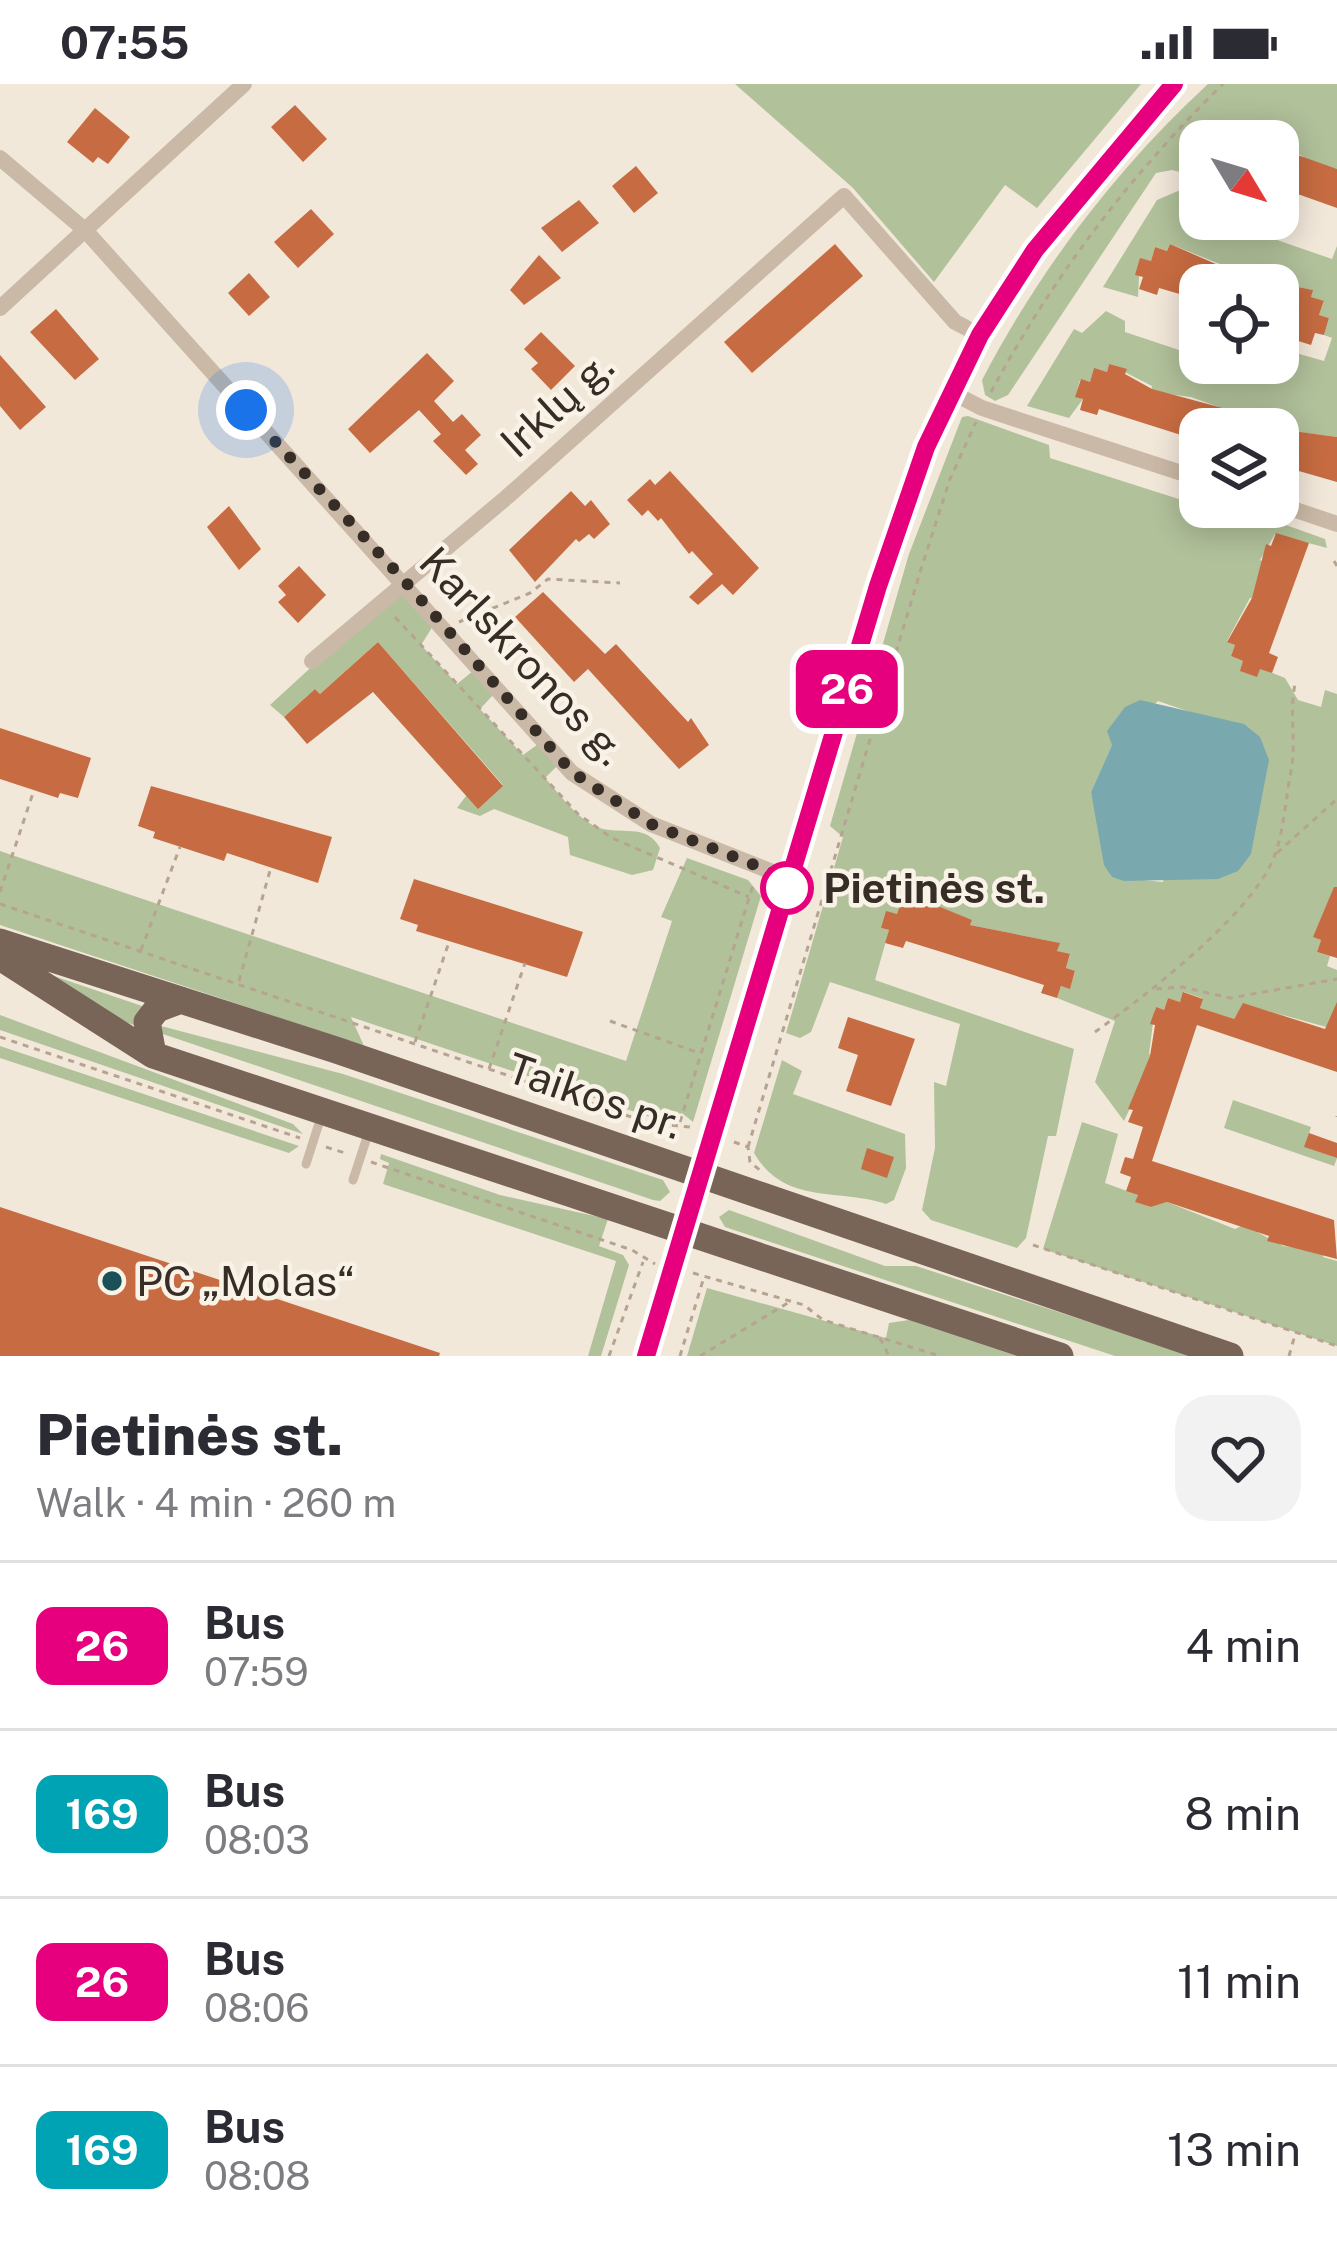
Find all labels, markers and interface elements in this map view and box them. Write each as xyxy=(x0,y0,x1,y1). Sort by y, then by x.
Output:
text: 07:55 xyxy=(60,16,189,69)
north arrow xyxy=(1179,120,1299,240)
map controls xyxy=(1179,120,1299,528)
button: locate xyxy=(1179,264,1299,384)
street label: Irklų g. xyxy=(490,341,623,467)
your location xyxy=(216,380,276,440)
button: layers xyxy=(1179,408,1299,528)
street label: Karlskronos g. xyxy=(410,537,637,775)
line badge: 26 xyxy=(793,650,901,728)
text: 26 xyxy=(820,664,874,713)
marker: Pietinės st. xyxy=(762,863,812,913)
place label: Pietinės st. xyxy=(823,863,1045,912)
street label: Taikos pr. xyxy=(501,1043,689,1148)
place label: PC „Molas“ xyxy=(136,1256,355,1305)
marker: PC „Molas“ xyxy=(99,1268,125,1294)
button: heart xyxy=(1175,1395,1301,1521)
text: Pietinės st. xyxy=(36,1401,343,1468)
text: Walk · 4 min · 260 m xyxy=(36,1480,396,1526)
text: Bus xyxy=(204,1596,285,1649)
text: 4 min xyxy=(1185,1619,1301,1672)
text: 26 xyxy=(75,1621,129,1670)
text: 07:59 xyxy=(204,1649,309,1695)
text: Bus xyxy=(204,1764,285,1817)
text: 8 min xyxy=(1185,1787,1301,1840)
text: 169 xyxy=(65,1789,139,1838)
text: 08:03 xyxy=(204,1817,310,1863)
text: Bus xyxy=(204,1932,285,1985)
text: 11 min xyxy=(1177,1955,1301,2008)
text: 26 xyxy=(75,1957,129,2006)
text: 08:06 xyxy=(204,1985,310,2031)
text: Bus xyxy=(204,2100,285,2153)
text: 13 min xyxy=(1167,2123,1301,2176)
text: 169 xyxy=(65,2125,139,2174)
text: 08:08 xyxy=(204,2153,311,2199)

